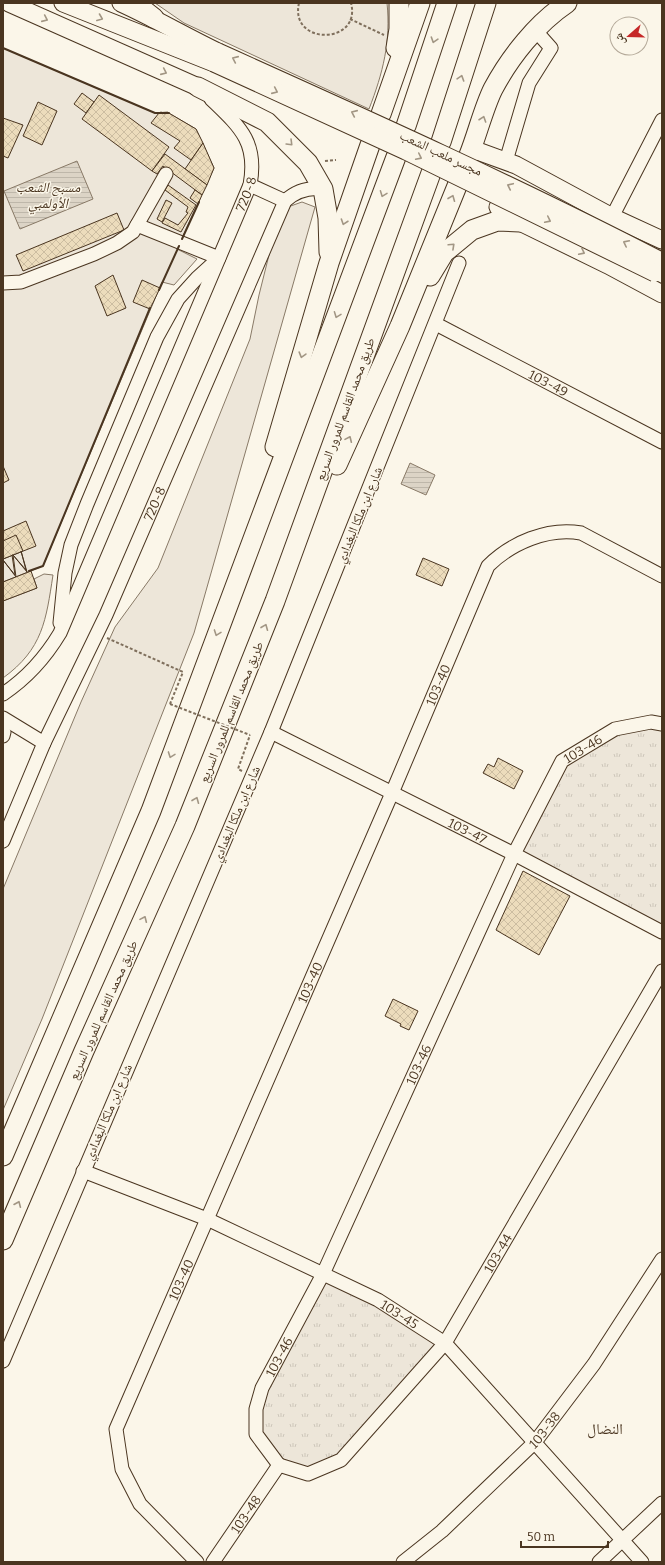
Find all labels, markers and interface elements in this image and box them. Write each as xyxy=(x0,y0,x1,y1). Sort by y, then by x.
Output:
one-way arrow xyxy=(96,13,103,21)
one-way arrow xyxy=(40,14,48,22)
north arrow xyxy=(609,16,649,56)
text: ش xyxy=(612,31,629,47)
one-way arrow xyxy=(431,36,439,43)
one-way arrow xyxy=(232,56,239,64)
one-way arrow xyxy=(159,67,167,75)
one-way arrow xyxy=(456,75,465,82)
one-way arrow xyxy=(271,86,278,94)
one-way arrow xyxy=(351,110,358,118)
one-way arrow xyxy=(478,115,486,122)
street label: مجسر ملعب الشعب xyxy=(397,127,485,180)
one-way arrow xyxy=(285,138,292,146)
one-way arrow xyxy=(414,152,422,160)
street label: 720-8 xyxy=(232,176,259,213)
water label: مسبح الشعب الأولمبي xyxy=(16,179,81,214)
one-way arrow xyxy=(507,183,514,190)
one-way arrow xyxy=(380,190,388,197)
one-way arrow xyxy=(447,195,455,202)
one-way arrow xyxy=(544,215,551,223)
one-way arrow xyxy=(340,218,348,225)
one-way arrow xyxy=(623,240,631,248)
one-way arrow xyxy=(447,243,455,251)
one-way arrow xyxy=(577,247,585,255)
one-way arrow xyxy=(334,312,342,319)
street label: طريق محمد القاسم للمرور السريع xyxy=(312,336,380,483)
one-way arrow xyxy=(298,351,307,358)
street label: 103-49 xyxy=(526,366,571,399)
one-way arrow xyxy=(344,435,352,443)
street label: شارع ابن ملكا البغدادي xyxy=(333,465,388,567)
street label: 720-8 xyxy=(140,484,168,523)
one-way arrow xyxy=(260,623,268,630)
one-way arrow xyxy=(213,630,221,637)
street label: طريق محمد القاسم للمرور السريع xyxy=(196,639,268,785)
street label: 103-40 xyxy=(423,662,453,707)
street label: 103-46 xyxy=(561,731,605,766)
one-way arrow xyxy=(168,752,176,759)
street label: شارع ابن ملكا البغدادي xyxy=(209,764,266,866)
one-way arrow xyxy=(191,796,199,803)
street label: 103-47 xyxy=(446,815,490,847)
one-way arrow xyxy=(139,915,147,922)
street label: طريق محمد القاسم للمرور السريع xyxy=(65,938,142,1083)
street label: 103-40 xyxy=(294,960,325,1005)
street label: 103-46 xyxy=(403,1042,434,1087)
street label: شارع ابن ملكا البغدادي xyxy=(81,1062,138,1164)
one-way arrow xyxy=(14,1201,22,1208)
street label: 103-44 xyxy=(480,1231,515,1275)
street label: 103-40 xyxy=(165,1257,196,1302)
street label: 103-45 xyxy=(378,1296,421,1332)
street label: 103-46 xyxy=(262,1334,296,1379)
street label: 103-38 xyxy=(526,1408,563,1451)
district label: النضال xyxy=(587,1420,623,1439)
street label: 103-48 xyxy=(227,1492,264,1536)
scale bar xyxy=(521,1523,608,1549)
text: 50 m xyxy=(527,1530,556,1544)

